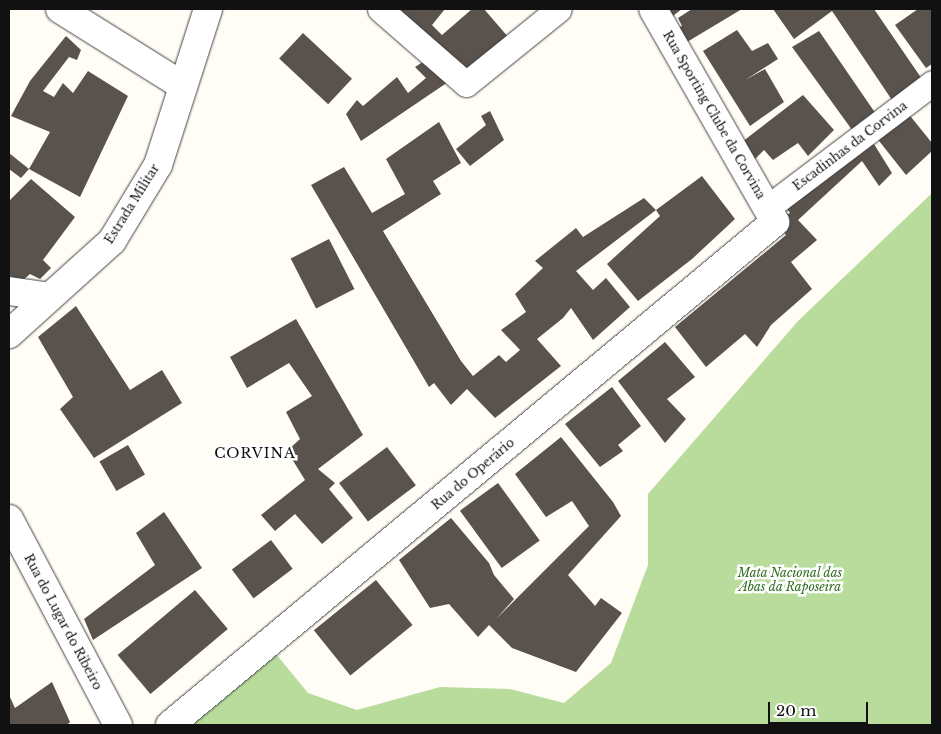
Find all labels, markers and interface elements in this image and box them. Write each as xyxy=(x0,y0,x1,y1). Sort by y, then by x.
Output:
street label: Rua Sporting Clube da Corvina xyxy=(660,28,768,202)
street label: Escadinhas da Corvina xyxy=(790,98,910,194)
street label: Estrada Militar xyxy=(102,161,162,247)
street label: Rua do Operário xyxy=(429,435,517,513)
district label: CORVINA xyxy=(213,445,297,461)
street label: Rua do Lugar do Ribeiro xyxy=(21,552,105,692)
park label: Mata Nacional das Abas da Raposeira xyxy=(737,566,843,594)
scale bar xyxy=(771,692,871,724)
text: 20 m xyxy=(776,701,816,720)

